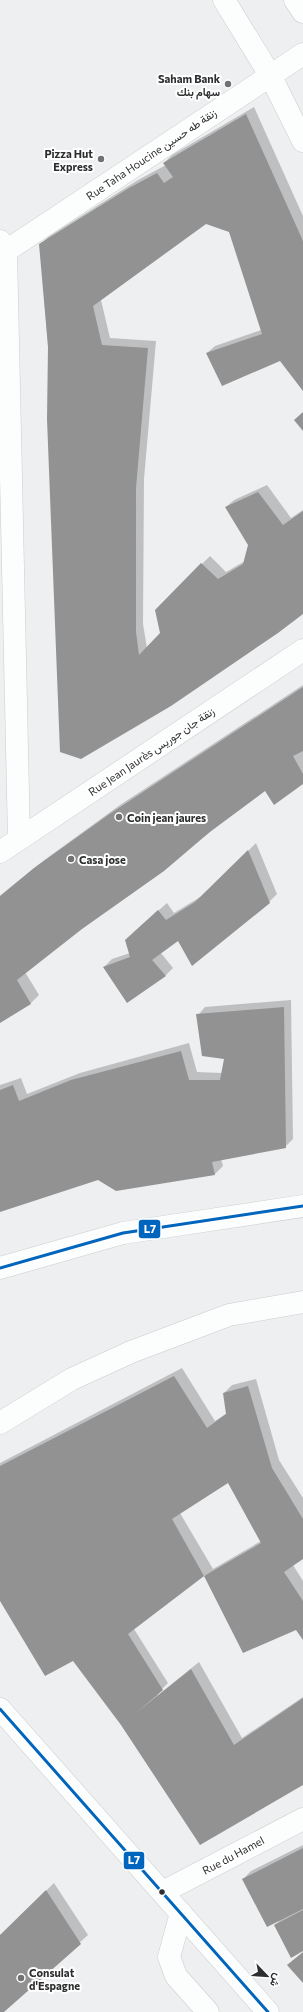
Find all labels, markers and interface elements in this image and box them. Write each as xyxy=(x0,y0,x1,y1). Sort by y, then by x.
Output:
place label: Saham Bank سهام بنك xyxy=(158,72,221,100)
marker: Saham Bank سهام بنك xyxy=(223,79,233,89)
street label: Rue Taha Houcine زنقة طه حسين xyxy=(83,105,219,203)
place label: Pizza Hut Express xyxy=(44,147,93,173)
marker: Pizza Hut Express xyxy=(96,154,106,164)
street label: Rue Jean Jaurès زنقة جان جوريس xyxy=(86,704,217,799)
place label: Coin jean jaures xyxy=(127,811,206,824)
marker: Coin jean jaures xyxy=(114,812,124,822)
place label: Casa jose xyxy=(79,853,126,866)
marker: Casa jose xyxy=(66,854,76,864)
line badge: L7 xyxy=(138,1219,161,1239)
text: L7 xyxy=(144,1222,156,1235)
street label: Rue du Hamel xyxy=(200,1833,266,1877)
line badge: L7 xyxy=(123,1851,145,1870)
text: L7 xyxy=(128,1853,140,1866)
unlabelled marker xyxy=(157,1887,167,1897)
north arrow xyxy=(247,1956,287,1996)
place label: Consulat d'Espagne xyxy=(29,1966,80,1992)
text: ش xyxy=(267,1971,285,1989)
marker: Consulat d'Espagne xyxy=(16,1973,26,1983)

